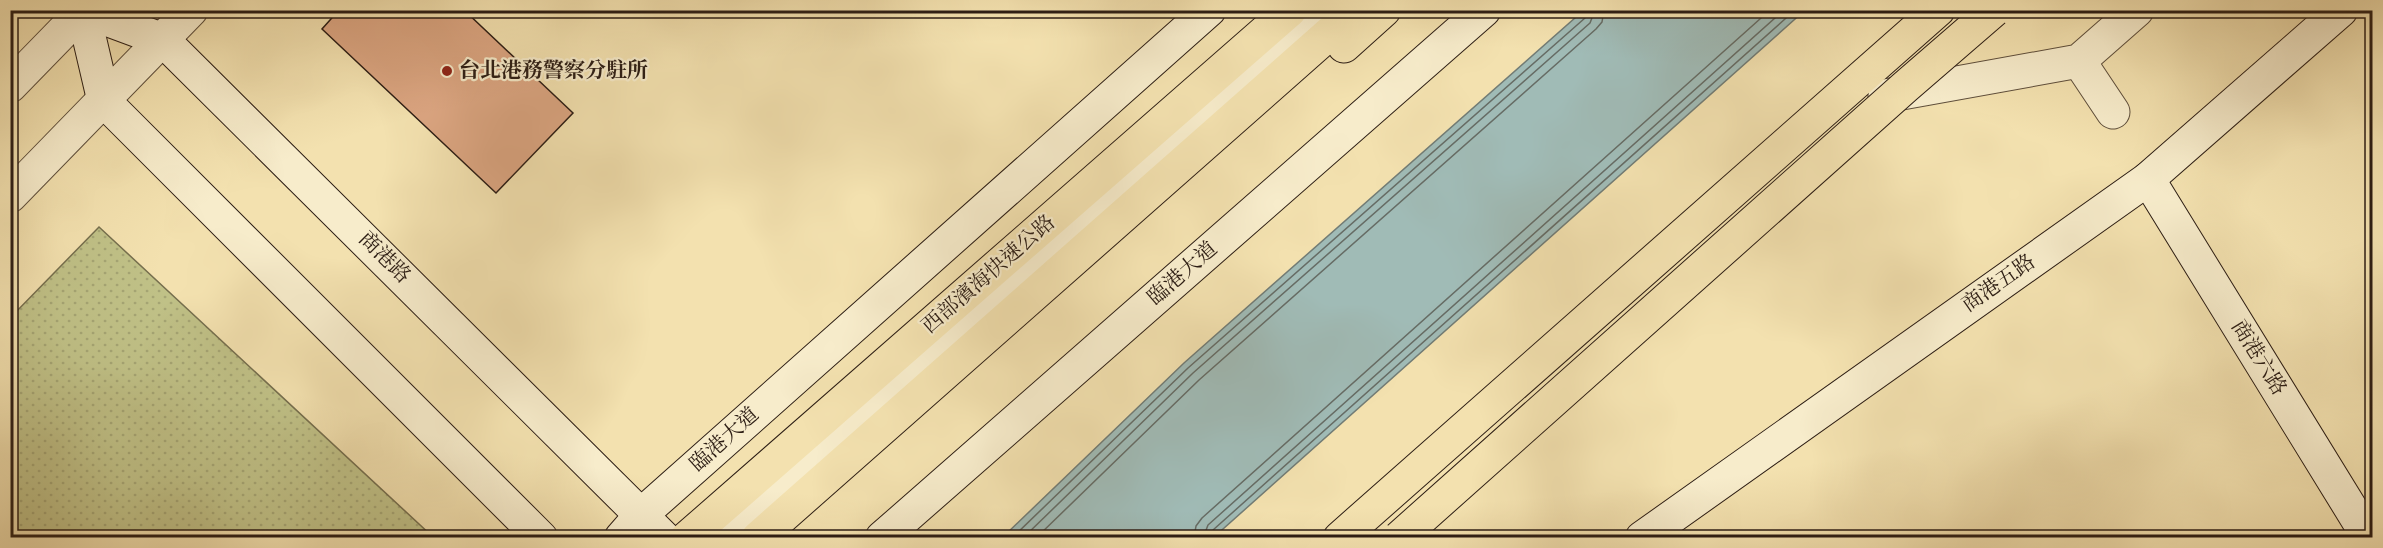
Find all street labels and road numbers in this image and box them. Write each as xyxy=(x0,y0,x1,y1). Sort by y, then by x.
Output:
street label: 西部濱海快速公路 xyxy=(916,209,1062,341)
street label: 商港路 xyxy=(351,225,417,291)
street label: 臨港大道 xyxy=(1142,236,1224,312)
street label: 商港五路 xyxy=(1956,248,2042,320)
street label: 商港六路 xyxy=(2223,315,2293,401)
street label: 臨港大道 xyxy=(684,401,766,479)

